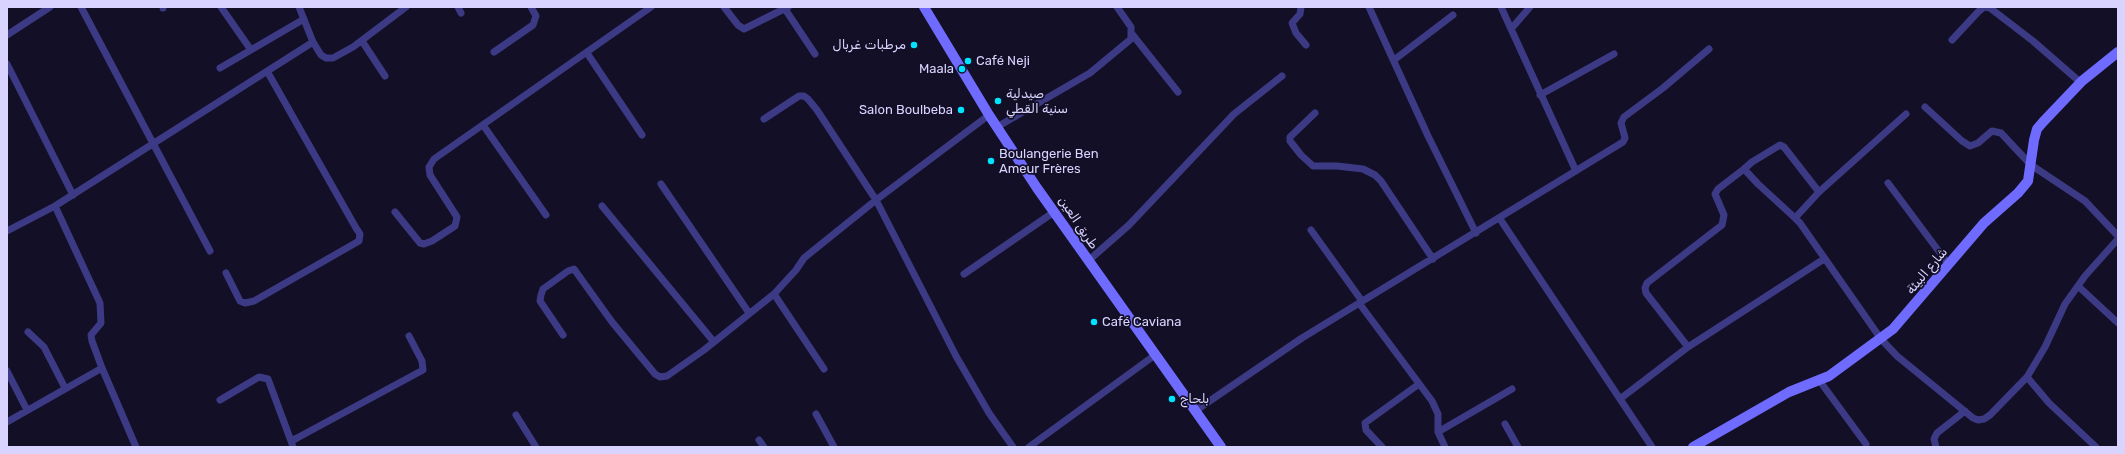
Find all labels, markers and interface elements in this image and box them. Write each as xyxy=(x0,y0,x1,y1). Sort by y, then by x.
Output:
place label: مرطبات غربال xyxy=(832,37,906,53)
marker: مرطبات غربال xyxy=(909,40,919,50)
place label: Café Neji xyxy=(976,53,1030,69)
marker: Café Neji xyxy=(963,56,973,66)
place label: Maala xyxy=(919,61,954,77)
marker: Maala xyxy=(957,64,967,74)
place label: صيدلية سنية القطي xyxy=(1006,86,1068,117)
marker: صيدلية سنية القطي xyxy=(993,96,1003,106)
place label: Salon Boulbeba xyxy=(859,102,953,118)
marker: Salon Boulbeba xyxy=(956,105,966,115)
place label: Boulangerie Ben Ameur Frères xyxy=(999,146,1099,177)
marker: Boulangerie Ben Ameur Frères xyxy=(986,156,996,166)
street label: طريق العين xyxy=(1055,194,1101,252)
street label: شارع البيئة xyxy=(1903,245,1951,297)
place label: Café Caviana xyxy=(1102,314,1181,330)
marker: Café Caviana xyxy=(1089,317,1099,327)
place label: بلحاج xyxy=(1180,391,1209,407)
marker: بلحاج xyxy=(1167,394,1177,404)

